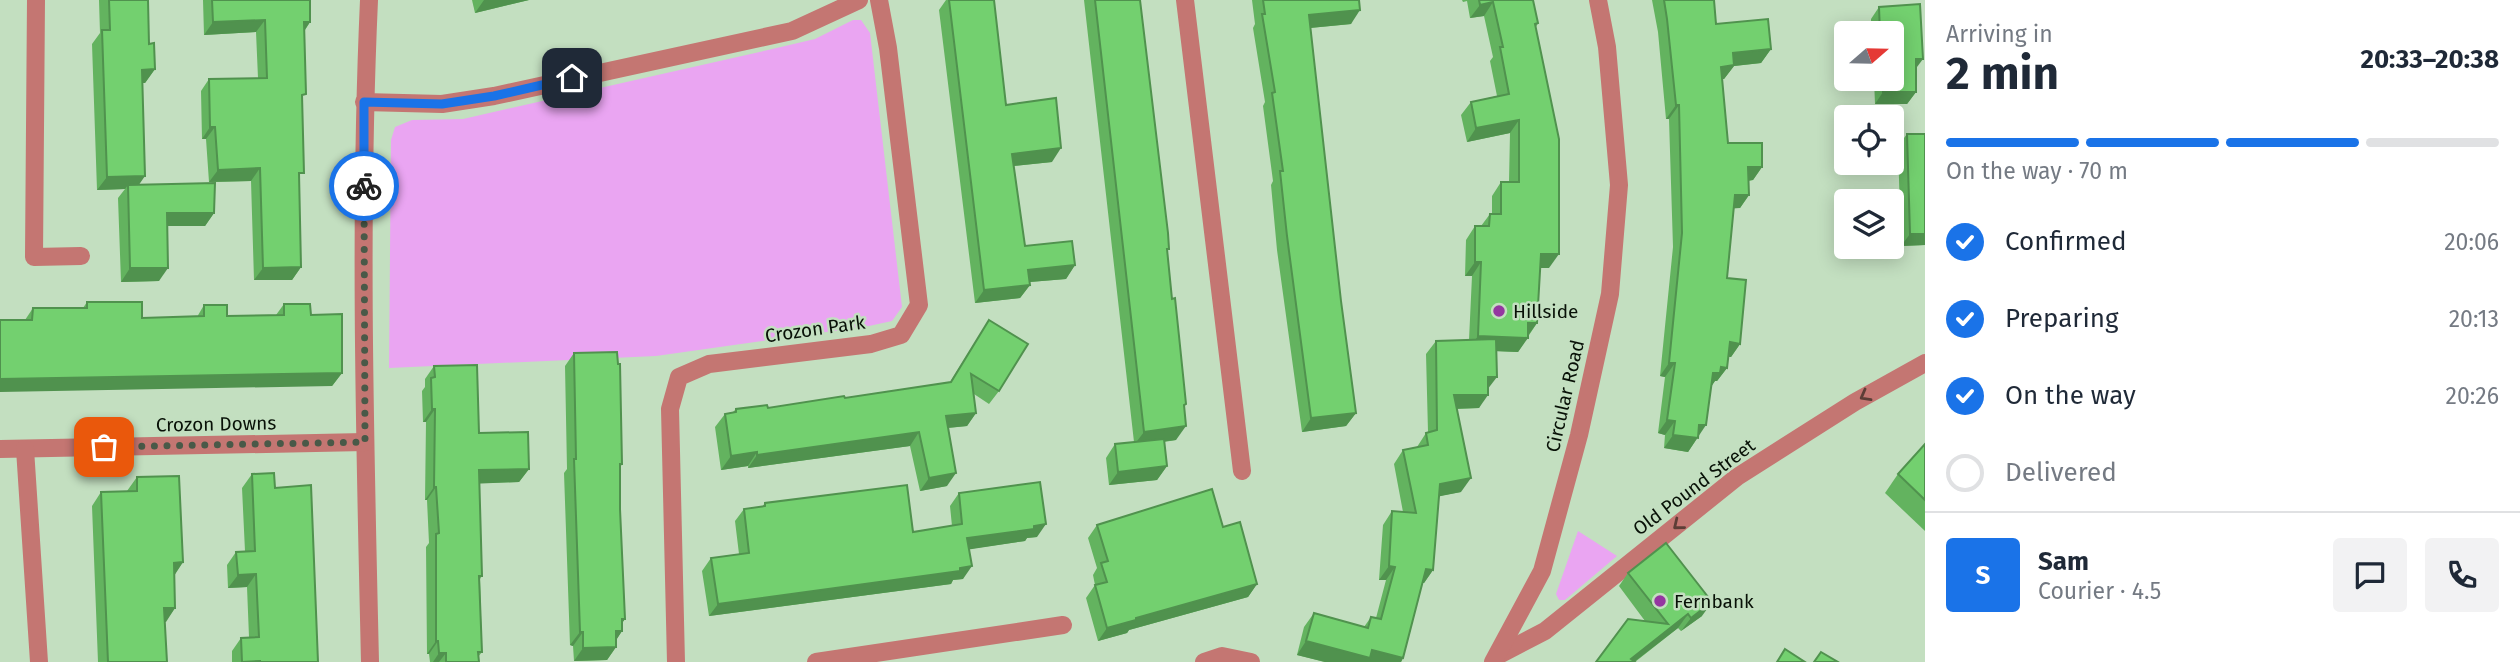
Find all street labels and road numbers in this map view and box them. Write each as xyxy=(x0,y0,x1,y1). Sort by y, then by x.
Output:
street label: Crozon Park xyxy=(763,311,867,347)
street label: Circular Road xyxy=(1541,338,1589,454)
street label: Crozon Downs xyxy=(156,411,277,437)
street label: Old Pound Street xyxy=(1628,434,1760,540)

